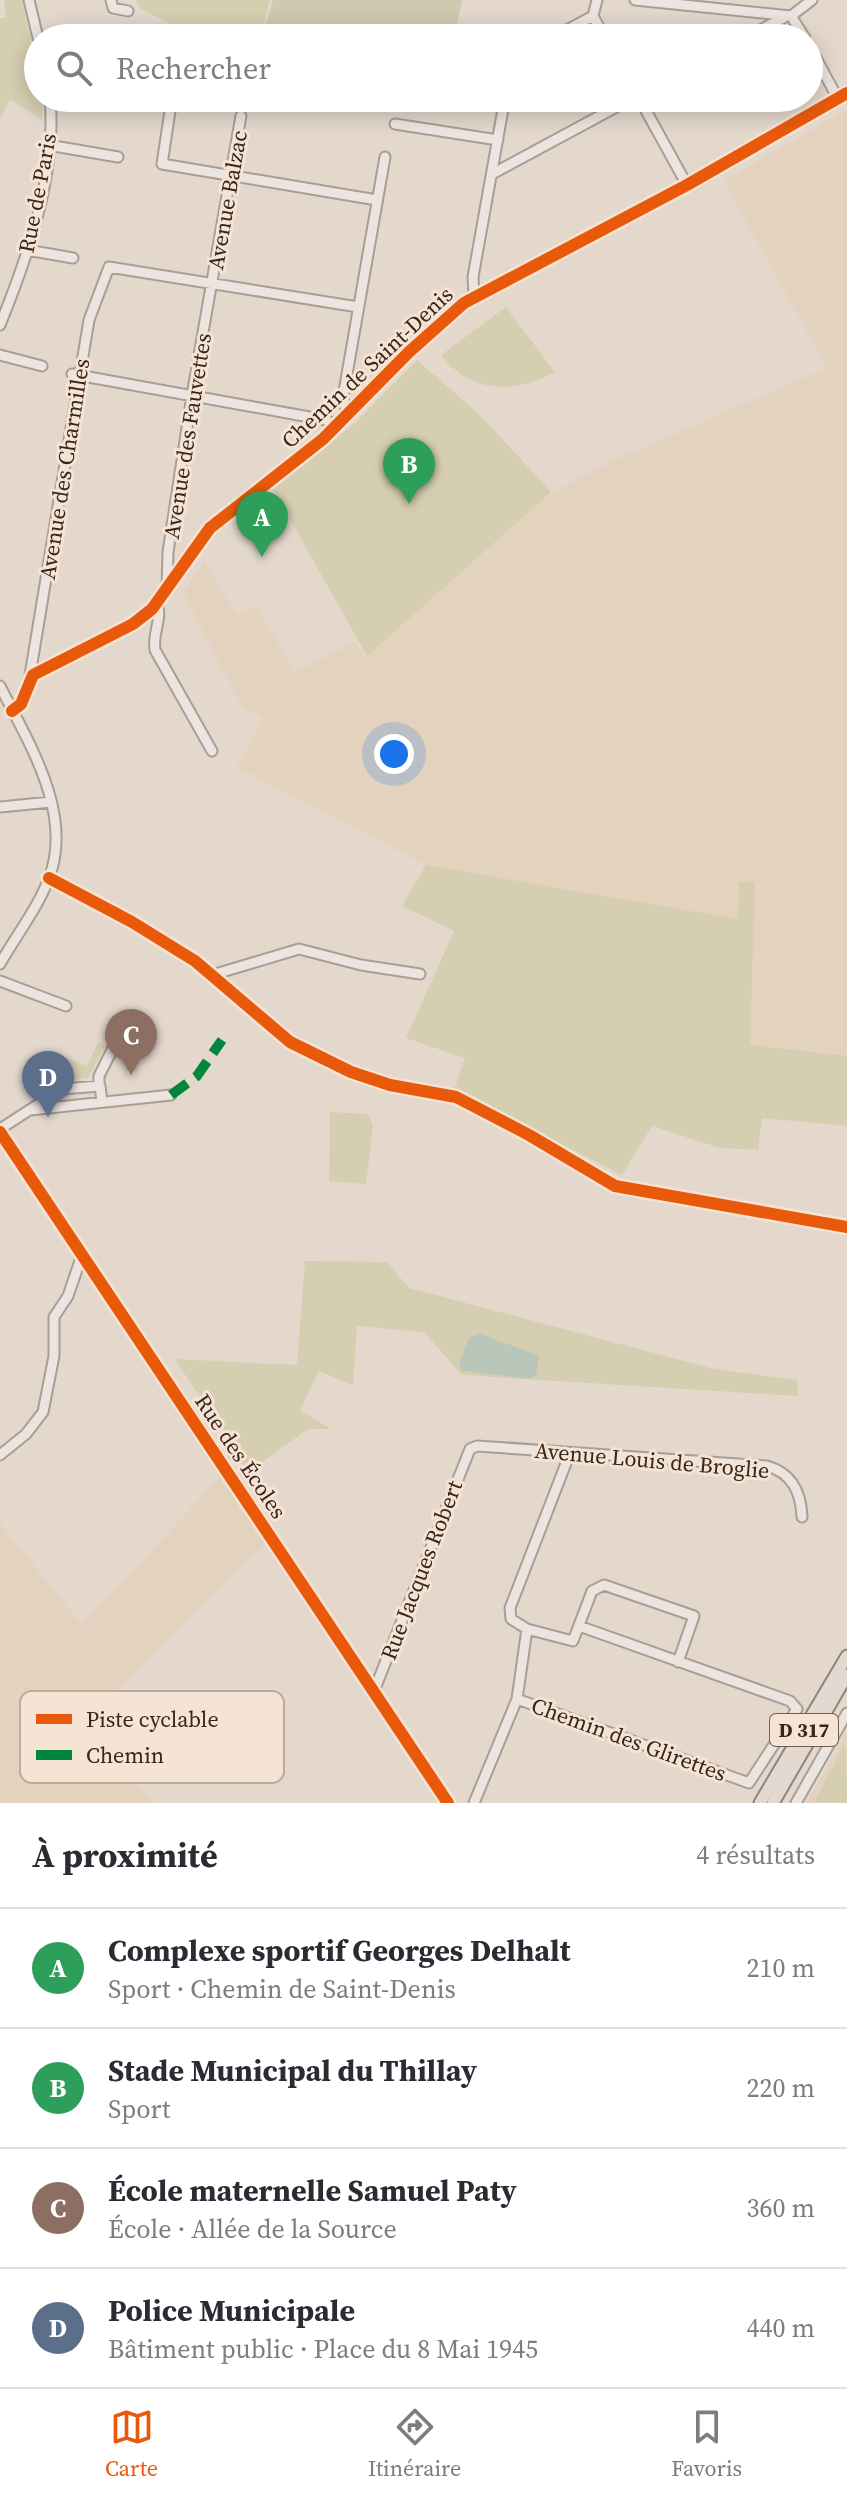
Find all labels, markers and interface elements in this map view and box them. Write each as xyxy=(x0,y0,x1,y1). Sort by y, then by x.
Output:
search box xyxy=(24,24,823,112)
icon: search xyxy=(52,46,96,90)
text: Rechercher xyxy=(116,48,271,89)
street label: Avenue Balzac xyxy=(200,128,254,272)
street label: Rue de Paris xyxy=(11,131,63,255)
street label: Chemin de Saint-Denis xyxy=(275,279,459,455)
street label: Avenue des Fauvettes xyxy=(156,331,218,541)
street label: Avenue des Charmilles xyxy=(32,356,96,582)
pin: B xyxy=(383,438,435,504)
pin: A xyxy=(236,491,288,557)
your location xyxy=(374,734,414,774)
pin: C xyxy=(105,1009,157,1075)
pin: D xyxy=(22,1051,74,1117)
street label: Rue des Écoles xyxy=(188,1388,294,1524)
street label: Avenue Louis de Broglie xyxy=(533,1435,771,1485)
street label: Rue Jacques Robert xyxy=(373,1475,469,1664)
street label: Chemin des Glirettes xyxy=(527,1690,731,1788)
legend xyxy=(20,1691,284,1783)
text: Piste cyclable xyxy=(86,1704,219,1734)
road number: D 317 xyxy=(770,1714,838,1746)
text: Chemin xyxy=(86,1740,164,1770)
text: À proximité xyxy=(32,1832,218,1878)
text: 4 résultats xyxy=(696,1837,815,1873)
text: Complexe sportif Georges Delhalt xyxy=(108,1930,571,1971)
text: A xyxy=(49,1950,67,1986)
text: 210 m xyxy=(747,1950,815,1986)
text: Sport · Chemin de Saint-Denis xyxy=(108,1971,456,2007)
text: Stade Municipal du Thillay xyxy=(108,2050,477,2091)
text: B xyxy=(50,2070,66,2106)
text: 220 m xyxy=(747,2070,815,2106)
text: Sport xyxy=(108,2091,170,2127)
text: École maternelle Samuel Paty xyxy=(108,2170,517,2211)
text: C xyxy=(50,2190,66,2226)
text: 360 m xyxy=(747,2190,815,2226)
text: École · Allée de la Source xyxy=(108,2211,397,2247)
text: Police Municipale xyxy=(108,2290,355,2331)
text: D xyxy=(49,2310,67,2346)
text: 440 m xyxy=(747,2310,815,2346)
text: Bâtiment public · Place du 8 Mai 1945 xyxy=(108,2331,538,2367)
tab: Carte xyxy=(105,2405,158,2483)
tab: Itinéraire xyxy=(368,2405,461,2483)
tab: Favoris xyxy=(671,2405,742,2483)

